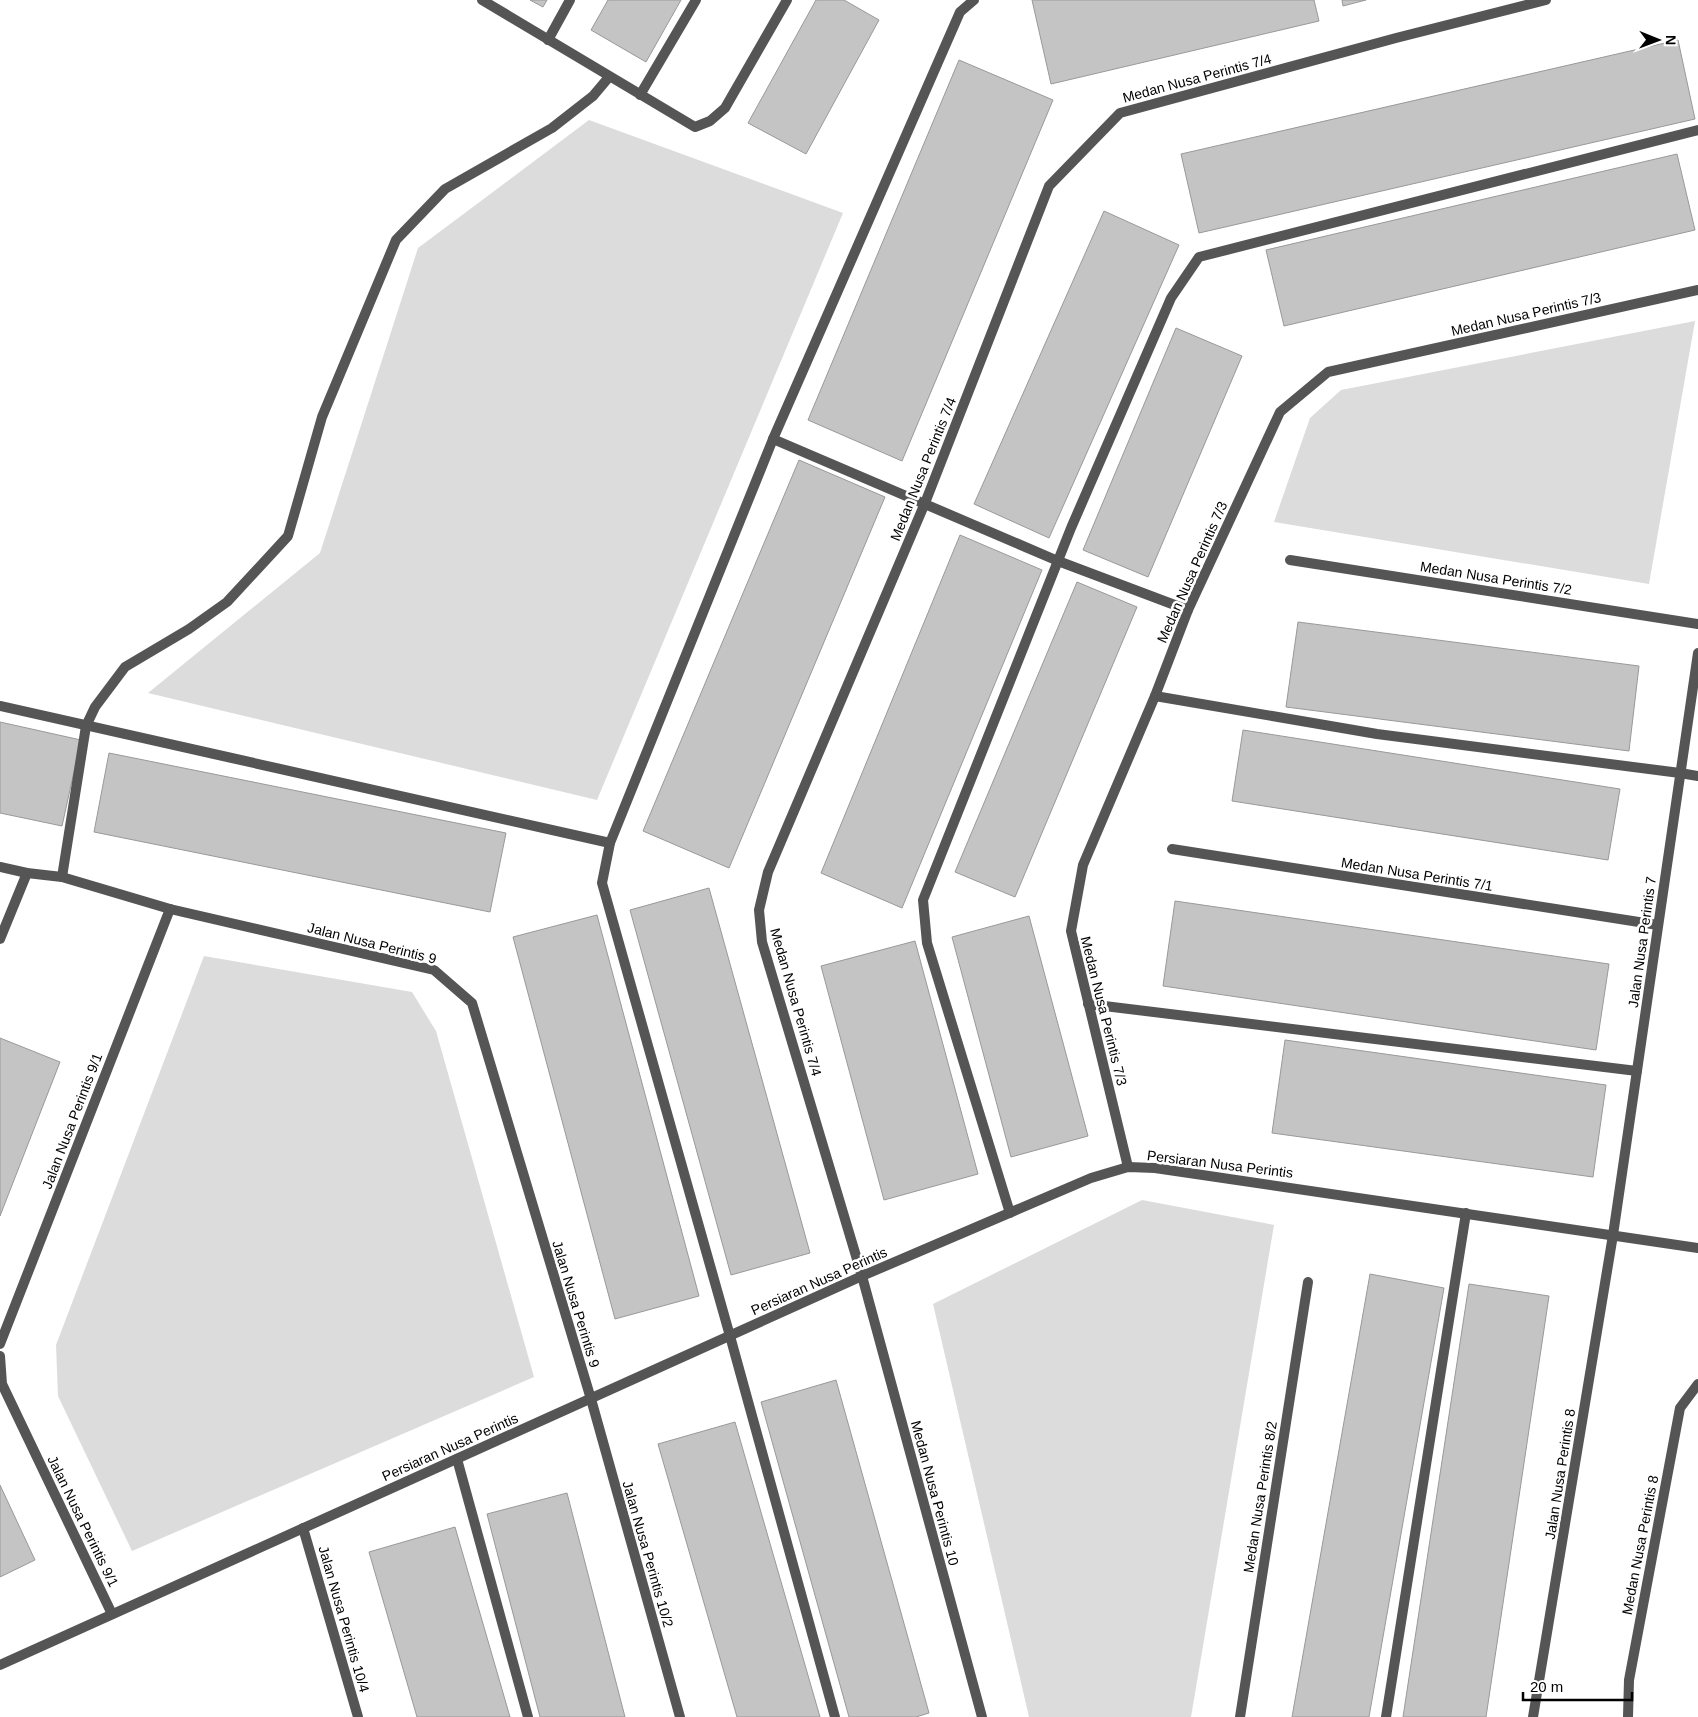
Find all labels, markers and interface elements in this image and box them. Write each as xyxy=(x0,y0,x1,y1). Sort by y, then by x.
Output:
north arrow xyxy=(1633,15,1683,65)
text: N xyxy=(1663,35,1679,45)
street label: Medan Nusa Perintis 7/4 xyxy=(1121,50,1273,106)
street label: Medan Nusa Perintis 7/3 xyxy=(1450,289,1603,339)
street label: Medan Nusa Perintis 7/4 xyxy=(887,395,959,543)
street label: Medan Nusa Perintis 7/3 xyxy=(1154,499,1231,645)
street label: Medan Nusa Perintis 7/2 xyxy=(1419,558,1573,598)
street label: Medan Nusa Perintis 7/1 xyxy=(1340,854,1494,894)
street label: Jalan Nusa Perintis 7 xyxy=(1625,875,1659,1009)
street label: Jalan Nusa Perintis 9 xyxy=(306,919,438,967)
street label: Medan Nusa Perintis 7/4 xyxy=(767,926,825,1078)
street label: Medan Nusa Perintis 7/3 xyxy=(1078,935,1130,1088)
street label: Jalan Nusa Perintis 9/1 xyxy=(39,1051,105,1191)
street label: Persiaran Nusa Perintis xyxy=(1146,1147,1294,1181)
street label: Jalan Nusa Perintis 9 xyxy=(549,1238,603,1370)
street label: Persiaran Nusa Perintis xyxy=(749,1244,889,1318)
street label: Jalan Nusa Perintis 8 xyxy=(1542,1407,1578,1541)
street label: Persiaran Nusa Perintis xyxy=(380,1410,520,1484)
street label: Medan Nusa Perintis 10 xyxy=(908,1419,962,1567)
street label: Medan Nusa Perintis 8/2 xyxy=(1240,1420,1280,1574)
street label: Jalan Nusa Perintis 9/1 xyxy=(44,1453,122,1589)
street label: Medan Nusa Perintis 8 xyxy=(1619,1474,1661,1616)
street label: Jalan Nusa Perintis 10/2 xyxy=(619,1479,677,1629)
street label: Jalan Nusa Perintis 10/4 xyxy=(315,1544,373,1694)
scale bar xyxy=(1523,1670,1632,1702)
text: 20 m xyxy=(1530,1678,1563,1695)

